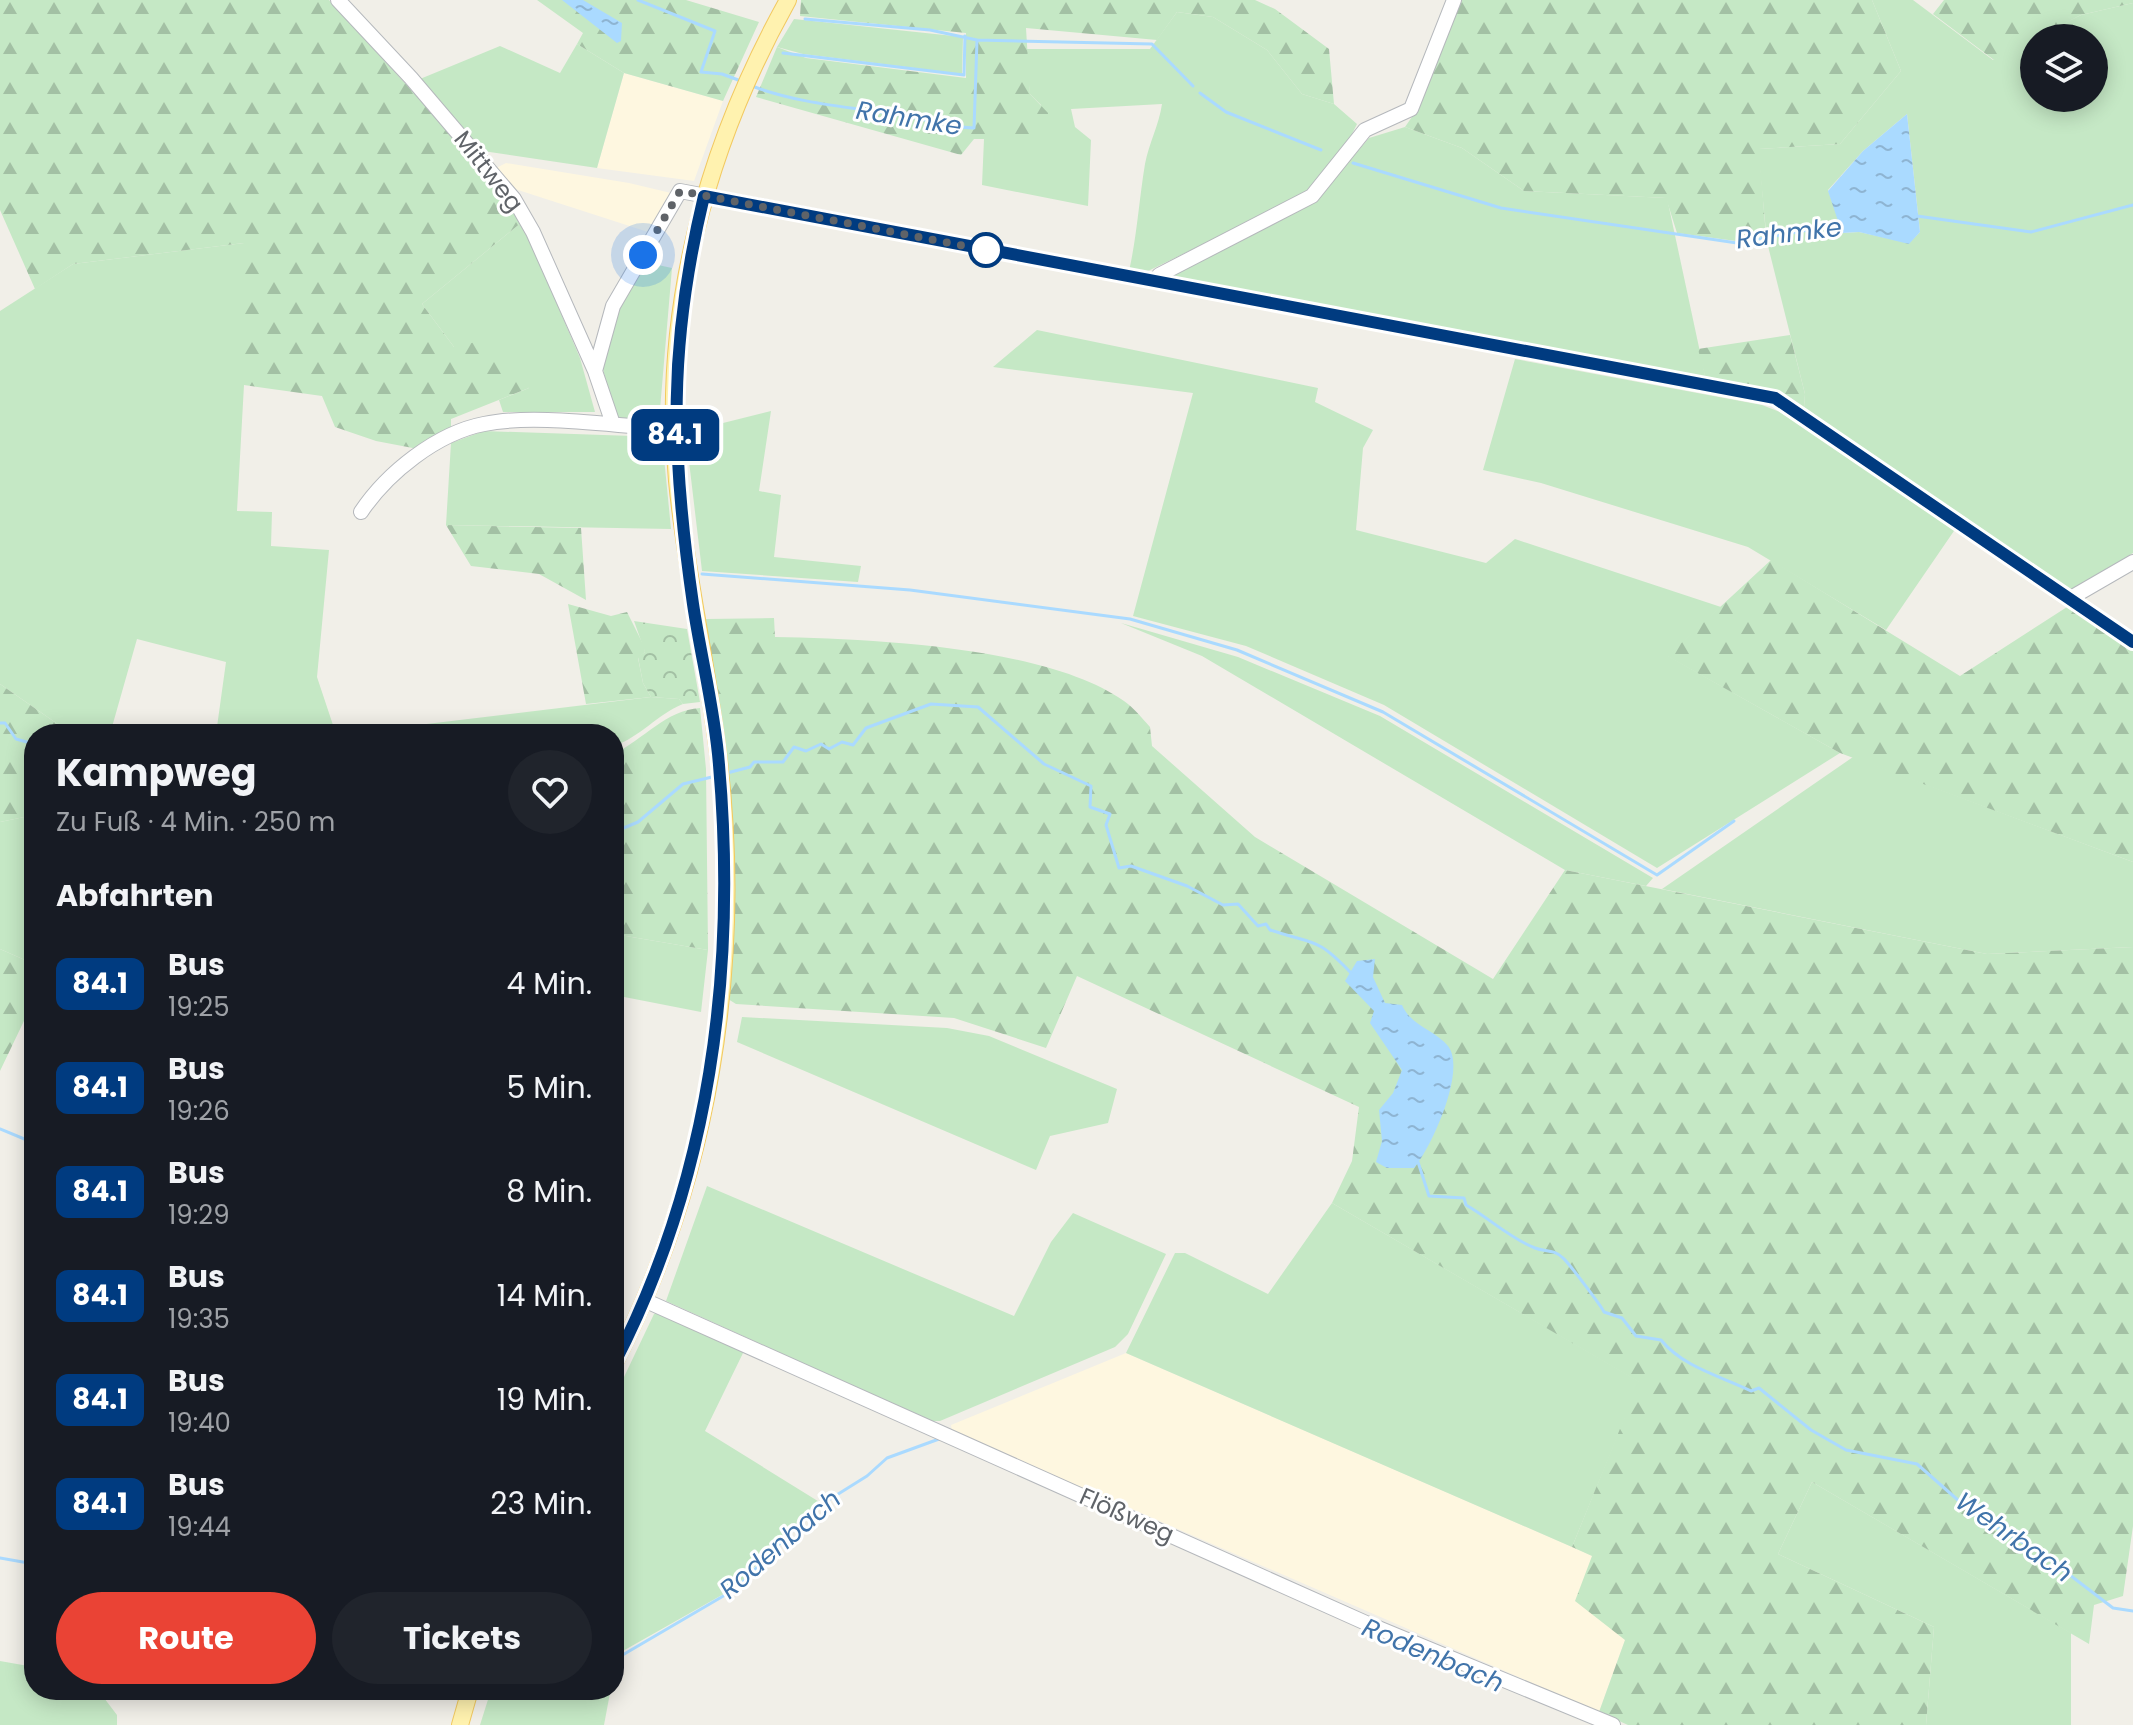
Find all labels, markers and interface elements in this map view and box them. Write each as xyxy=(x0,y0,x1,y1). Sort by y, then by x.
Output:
map controls xyxy=(2020,24,2108,112)
button: layers xyxy=(2020,24,2108,112)
water label: Rahmke xyxy=(854,92,964,144)
street label: Mittweg xyxy=(447,123,531,219)
water label: Rahmke xyxy=(1734,209,1844,257)
unlabelled marker xyxy=(969,233,1003,267)
your location xyxy=(623,235,663,275)
line badge: 84.1 xyxy=(619,409,731,461)
text: 84.1 xyxy=(647,415,703,454)
text: Kampweg xyxy=(56,746,256,799)
button: heart xyxy=(508,750,592,834)
text: Zu Fuß · 4 Min. · 250 m xyxy=(56,804,335,840)
text: Abfahrten xyxy=(56,874,214,917)
text: Bus xyxy=(168,943,225,986)
text: 4 Min. xyxy=(506,962,592,1005)
text: 84.1 xyxy=(72,964,128,1003)
text: 19:25 xyxy=(168,989,230,1025)
text: Bus xyxy=(168,1047,225,1090)
text: 5 Min. xyxy=(506,1066,592,1109)
text: 84.1 xyxy=(72,1068,128,1107)
text: 19:26 xyxy=(168,1093,230,1129)
text: Bus xyxy=(168,1151,225,1194)
text: 8 Min. xyxy=(506,1170,592,1213)
text: 84.1 xyxy=(72,1172,128,1211)
text: 19:29 xyxy=(168,1197,230,1233)
text: Bus xyxy=(168,1255,225,1298)
text: 14 Min. xyxy=(497,1274,592,1317)
text: 84.1 xyxy=(72,1276,128,1315)
text: 19:35 xyxy=(168,1301,230,1337)
text: Bus xyxy=(168,1359,225,1402)
text: 19 Min. xyxy=(497,1378,592,1421)
text: 84.1 xyxy=(72,1380,128,1419)
text: 19:40 xyxy=(168,1405,231,1441)
text: Bus xyxy=(168,1463,225,1506)
street label: Flößweg xyxy=(1074,1479,1180,1551)
water label: Rodenbach xyxy=(711,1481,849,1607)
text: 23 Min. xyxy=(490,1482,592,1525)
water label: Wehrbach xyxy=(1948,1483,2080,1591)
text: 84.1 xyxy=(72,1484,128,1523)
text: 19:44 xyxy=(168,1509,231,1545)
button: Route xyxy=(56,1592,316,1684)
button: Tickets xyxy=(332,1592,592,1684)
water label: Rodenbach xyxy=(1357,1609,1509,1701)

